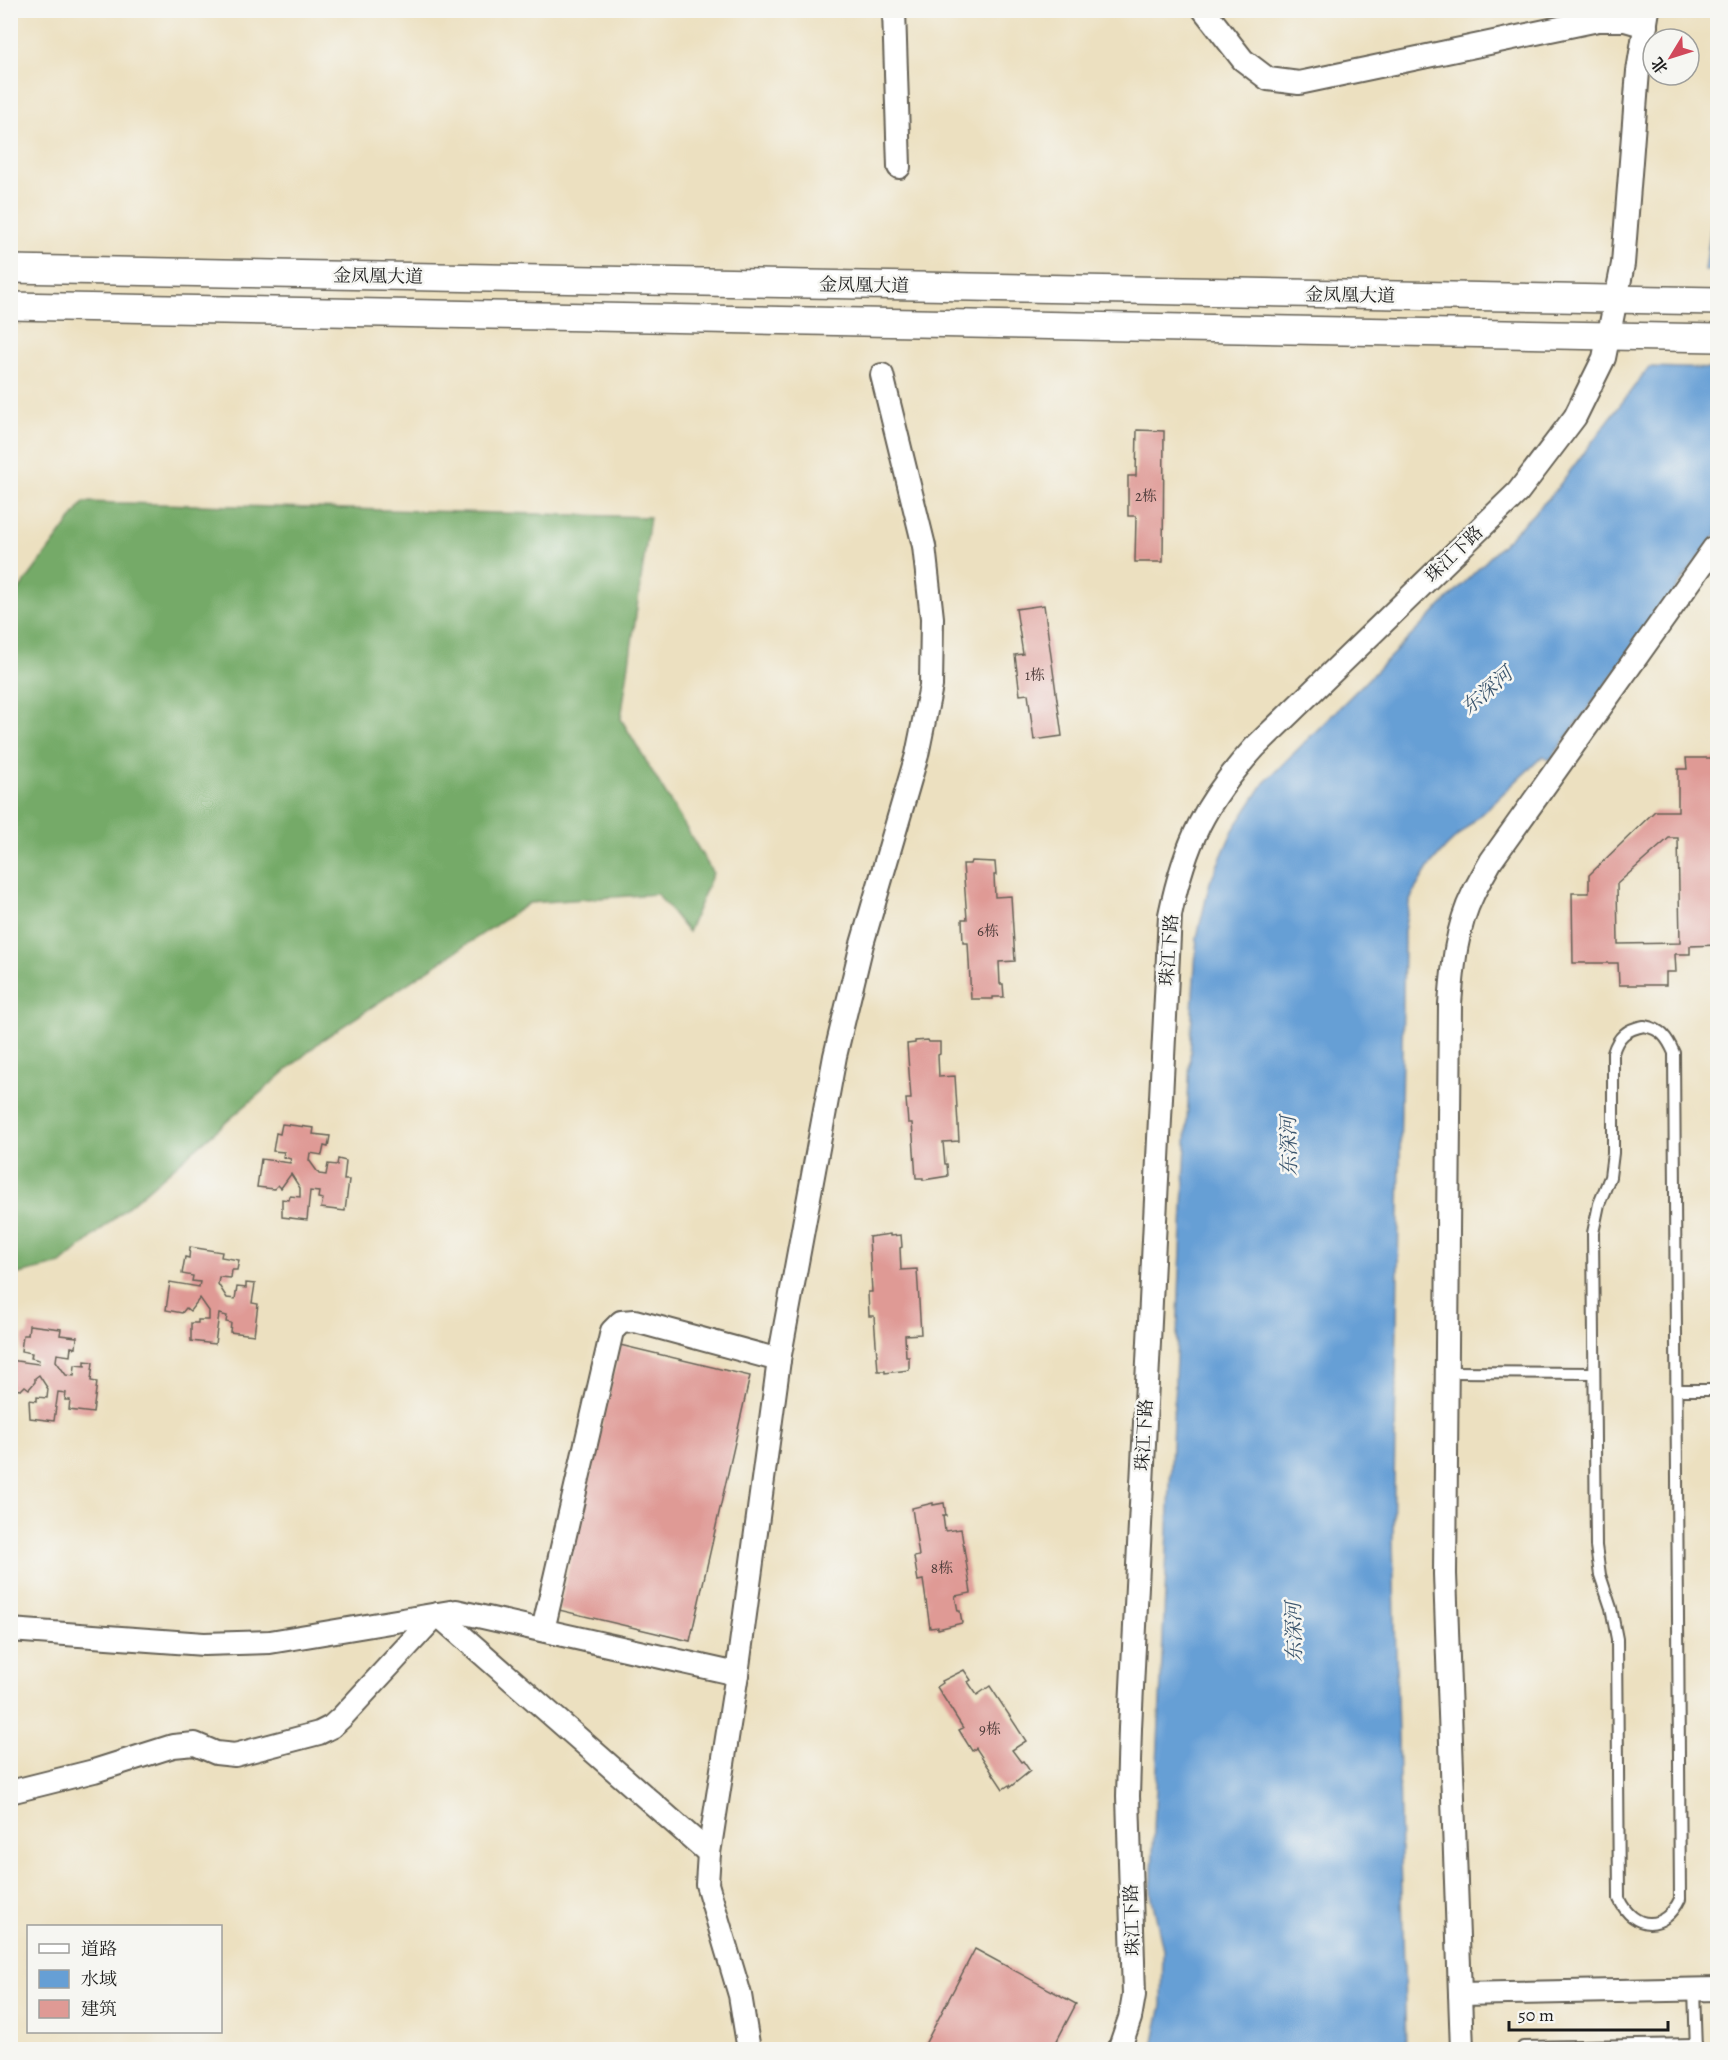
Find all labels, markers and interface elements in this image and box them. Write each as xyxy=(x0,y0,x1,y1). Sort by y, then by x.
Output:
north arrow xyxy=(1641,27,1701,87)
text: 北 xyxy=(1646,53,1674,79)
street label: 金凤凰大道 xyxy=(333,263,423,289)
street label: 金凤凰大道 xyxy=(819,272,909,298)
street label: 金凤凰大道 xyxy=(1305,282,1395,308)
house number: 2栋 xyxy=(1135,486,1157,506)
street label: 珠江下路 xyxy=(1420,520,1488,588)
water label: 东深河 xyxy=(1456,659,1521,721)
house number: 1栋 xyxy=(1025,665,1045,685)
street label: 珠江下路 xyxy=(1155,913,1183,987)
house number: 6栋 xyxy=(977,921,999,941)
water label: 东深河 xyxy=(1275,1113,1303,1176)
street label: 珠江下路 xyxy=(1130,1398,1158,1472)
house number: 8栋 xyxy=(931,1558,953,1578)
water label: 东深河 xyxy=(1280,1599,1308,1662)
house number: 9栋 xyxy=(979,1719,1001,1739)
street label: 珠江下路 xyxy=(1119,1884,1145,1956)
legend xyxy=(27,1925,222,2033)
text: 道路 xyxy=(81,1937,117,1961)
text: 水域 xyxy=(81,1967,117,1991)
scale bar xyxy=(1509,1994,1668,2032)
text: 建筑 xyxy=(81,1997,117,2021)
text: 50 m xyxy=(1518,2003,1554,2027)

